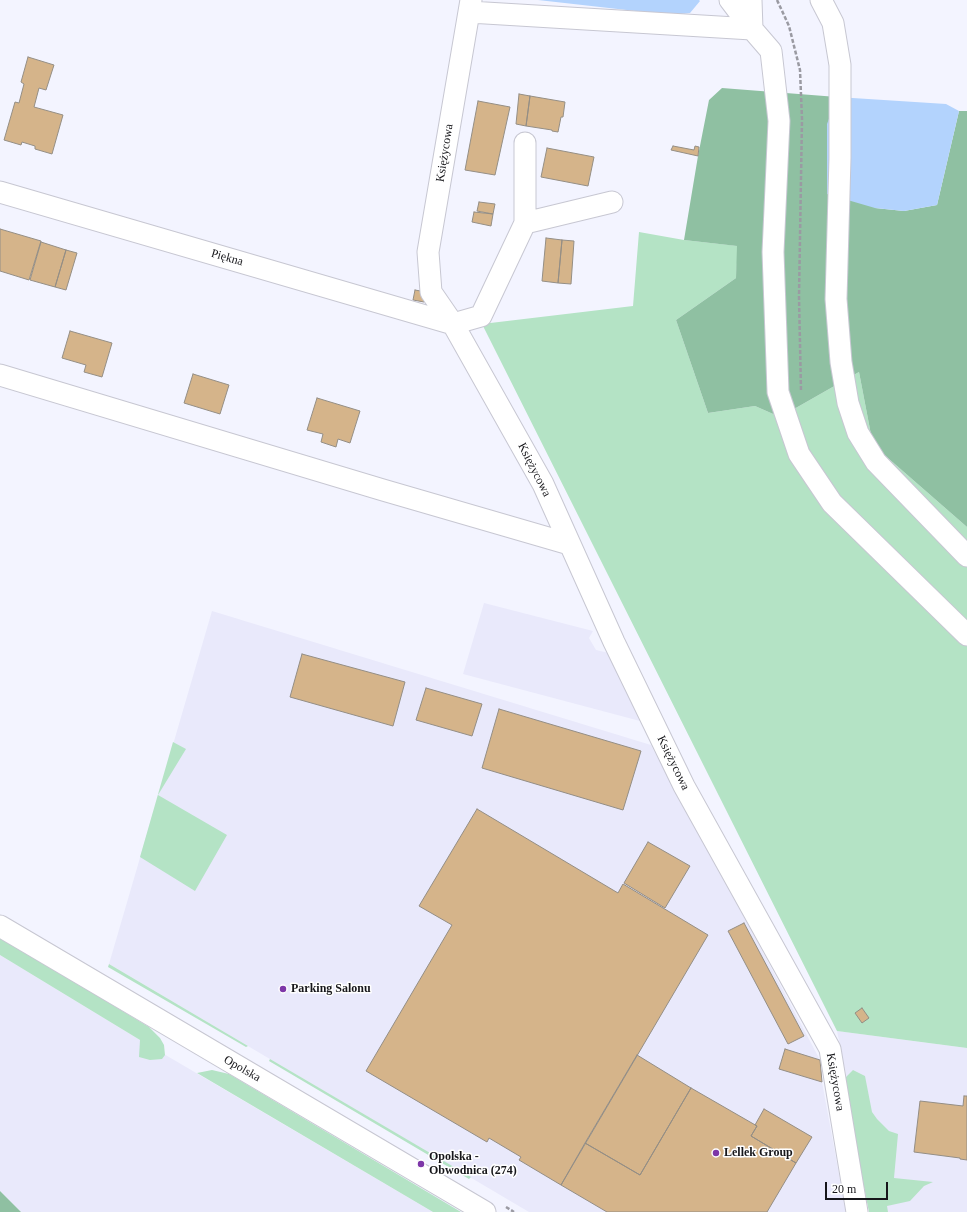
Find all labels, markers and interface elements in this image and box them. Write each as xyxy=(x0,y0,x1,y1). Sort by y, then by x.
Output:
street label: Księżycowa xyxy=(433,123,457,183)
street label: Piękna xyxy=(209,247,245,269)
street label: Księżycowa xyxy=(514,441,554,499)
street label: Księżycowa xyxy=(654,733,692,793)
place label: Parking Salonu xyxy=(291,982,371,996)
marker: Parking Salonu xyxy=(278,984,288,994)
street label: Księżycowa xyxy=(823,1052,847,1112)
street label: Opolska xyxy=(221,1053,263,1085)
place label: Lellek Group xyxy=(724,1146,793,1160)
marker: Lellek Group xyxy=(711,1148,721,1158)
place label: Opolska - Obwodnica (274) xyxy=(429,1150,517,1178)
marker: Opolska - Obwodnica (274) xyxy=(416,1159,426,1169)
scale bar xyxy=(827,1174,890,1200)
text: 20 m xyxy=(832,1182,856,1196)

